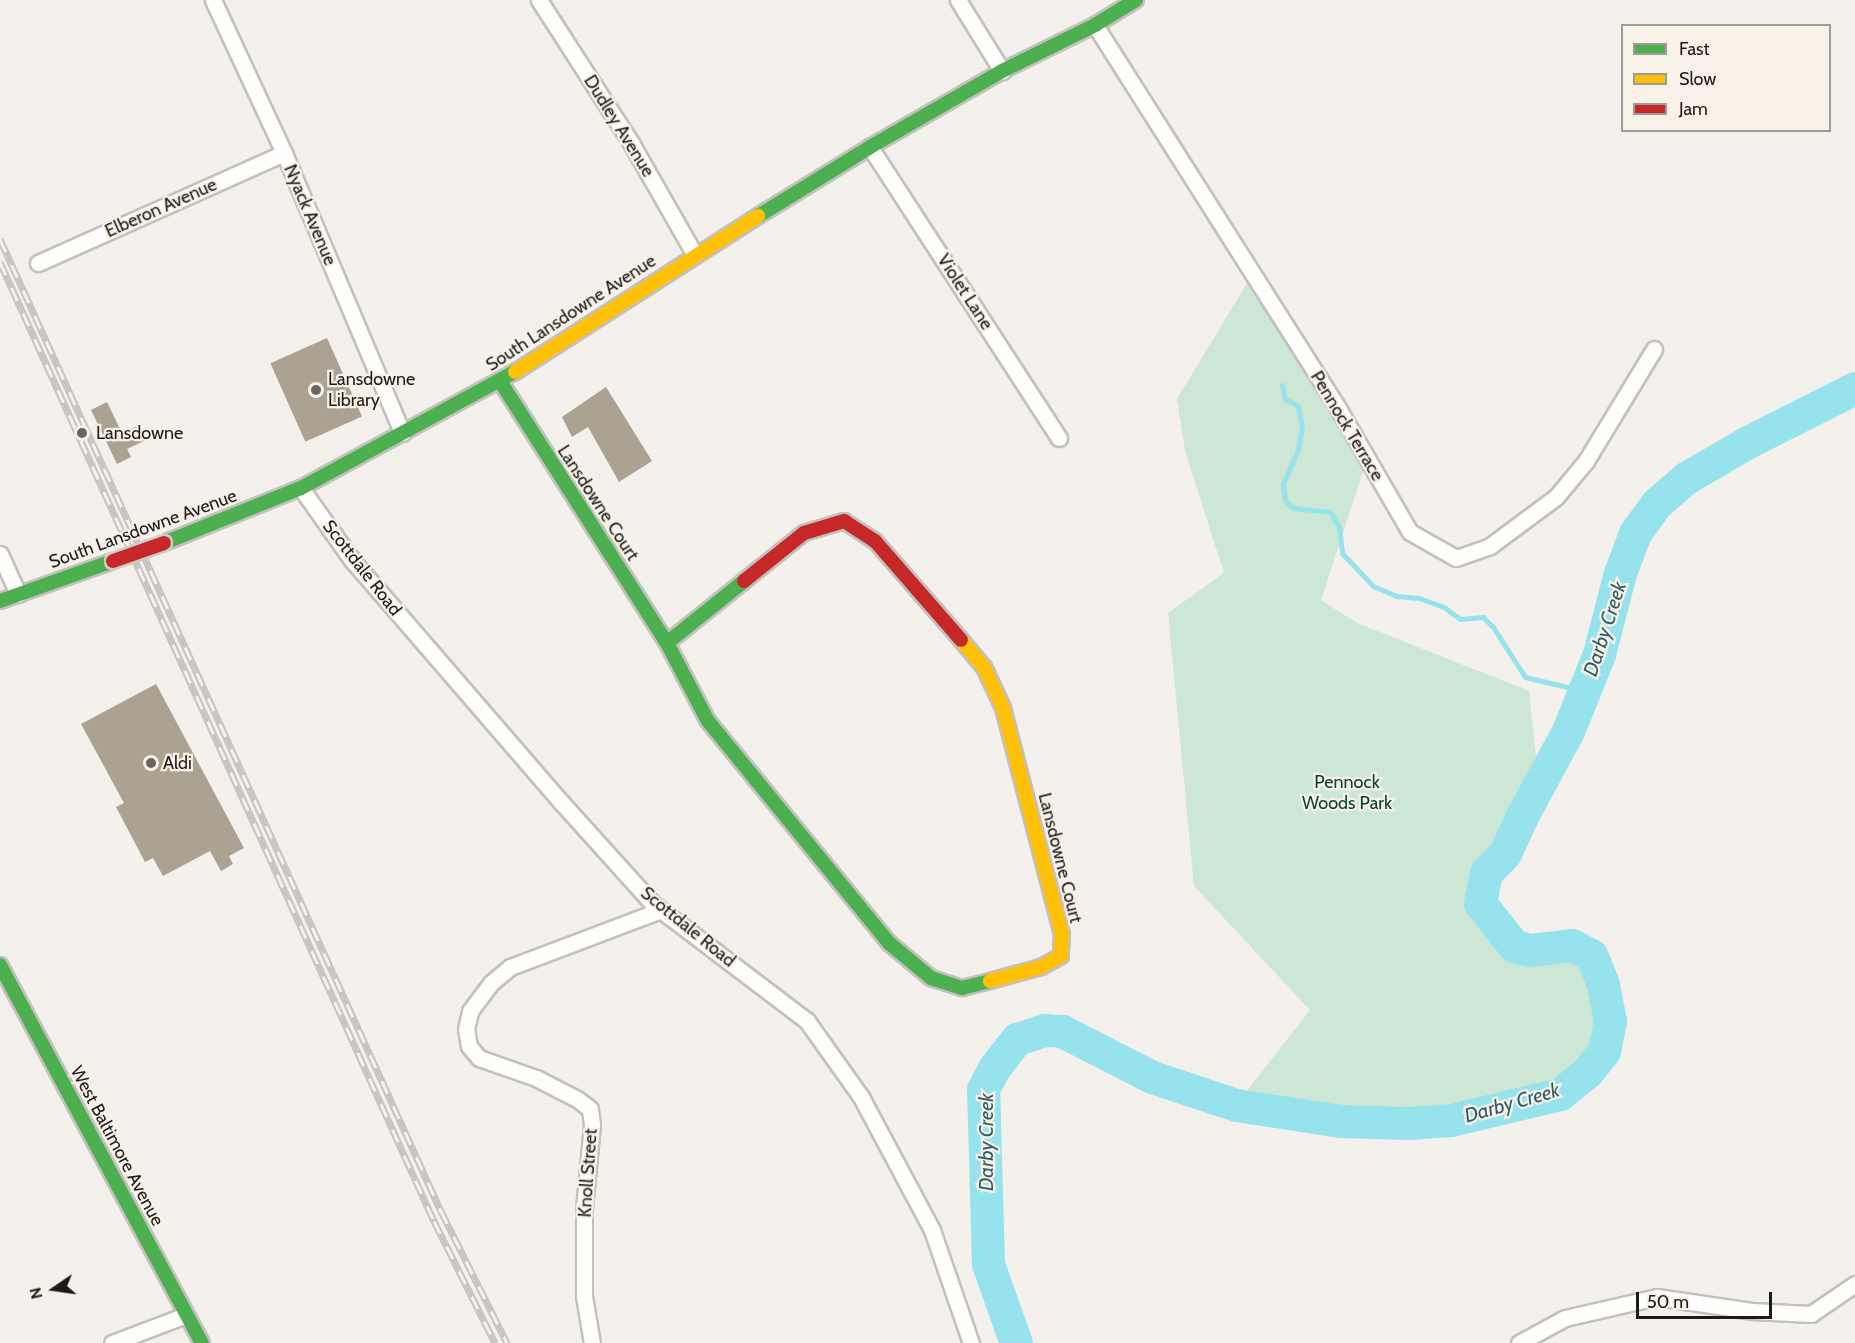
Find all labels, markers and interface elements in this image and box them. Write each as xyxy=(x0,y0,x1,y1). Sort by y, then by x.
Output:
legend xyxy=(1621,24,1831,132)
text: Fast xyxy=(1679,38,1710,60)
text: Slow xyxy=(1679,68,1716,90)
street label: Dudley Avenue xyxy=(579,71,659,181)
text: Jam xyxy=(1679,98,1708,120)
street label: Nyack Avenue xyxy=(279,161,341,269)
street label: Elberon Avenue xyxy=(102,174,220,242)
street label: South Lansdowne Avenue xyxy=(482,250,660,376)
street label: Violet Lane xyxy=(933,250,997,334)
street label: Pennock Terrace xyxy=(1306,367,1388,485)
place label: Lansdowne Library xyxy=(328,369,415,412)
marker: Lansdowne Library xyxy=(309,383,323,397)
place label: Lansdowne xyxy=(96,422,183,444)
marker: Lansdowne xyxy=(73,424,91,442)
street label: Lansdowne Court xyxy=(553,441,643,565)
street label: South Lansdowne Avenue xyxy=(46,485,240,573)
street label: Scottdale Road xyxy=(318,516,406,620)
water label: Darby Creek xyxy=(1578,579,1632,679)
place label: Aldi xyxy=(163,752,192,774)
marker: Aldi xyxy=(144,756,158,770)
park label: Pennock Woods Park xyxy=(1302,772,1392,814)
street label: Lansdowne Court xyxy=(1033,791,1087,925)
street label: Scottdale Road xyxy=(636,882,740,972)
street label: West Baltimore Avenue xyxy=(66,1062,168,1230)
water label: Darby Creek xyxy=(1462,1078,1562,1128)
water label: Darby Creek xyxy=(974,1093,998,1191)
street label: Knoll Street xyxy=(574,1128,602,1218)
north arrow xyxy=(24,1259,84,1319)
scale bar xyxy=(1639,1280,1776,1318)
text: N xyxy=(25,1286,47,1301)
text: 50 m xyxy=(1647,1291,1689,1313)

